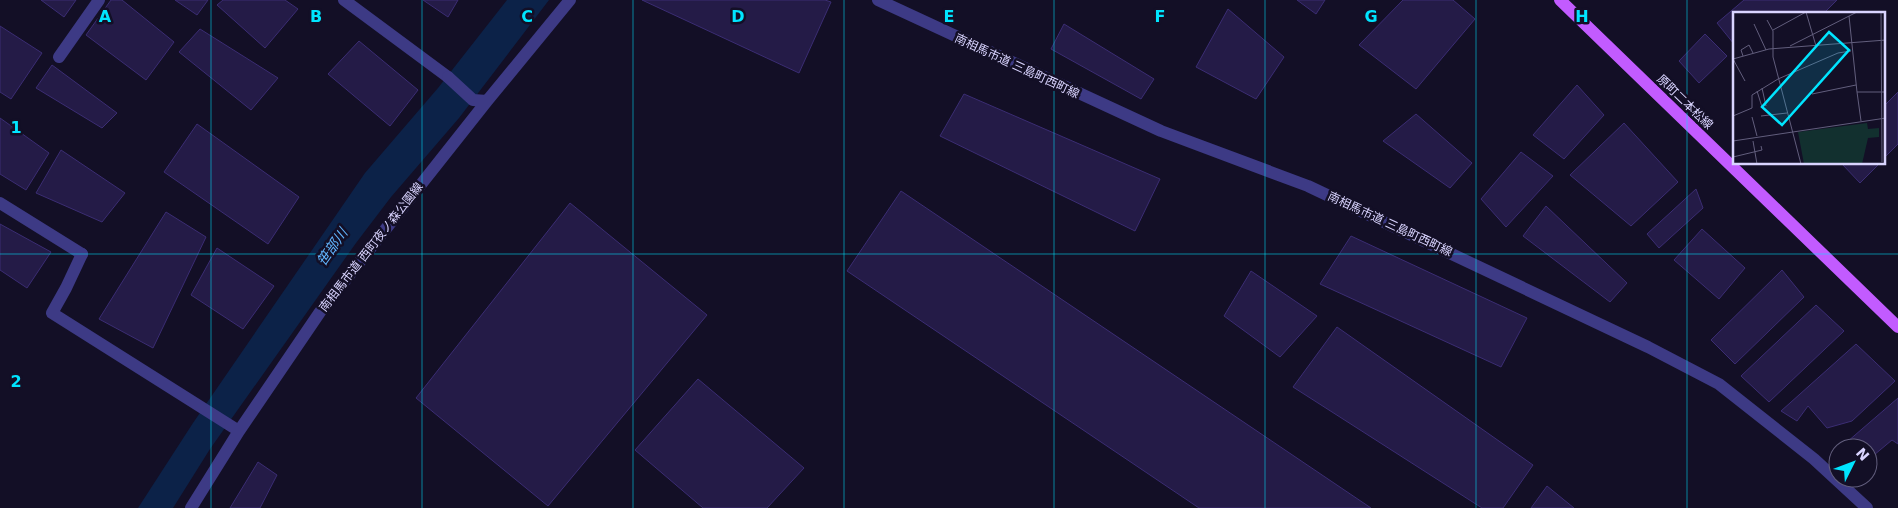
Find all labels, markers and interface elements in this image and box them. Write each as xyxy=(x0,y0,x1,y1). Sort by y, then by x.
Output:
text: A xyxy=(99,7,112,26)
text: B xyxy=(310,7,322,26)
text: C xyxy=(521,7,533,26)
text: D xyxy=(731,7,745,26)
text: E xyxy=(944,7,954,26)
text: F xyxy=(1155,7,1165,26)
text: G xyxy=(1364,7,1378,26)
text: H xyxy=(1575,7,1589,26)
inset map xyxy=(1733,12,1886,165)
street label: 南相馬市道 三島町西町線 xyxy=(952,31,1082,101)
street label: 原町二本松線 xyxy=(1654,72,1716,132)
text: 1 xyxy=(10,118,22,137)
street label: 南相馬市道 西町夜ノ森公園線 xyxy=(316,180,426,314)
street label: 南相馬市道 三島町西町線 xyxy=(1325,189,1455,259)
water label: 笹部川 xyxy=(313,224,352,269)
text: 2 xyxy=(10,372,22,391)
north arrow xyxy=(1828,438,1878,488)
text: N xyxy=(1853,445,1873,464)

